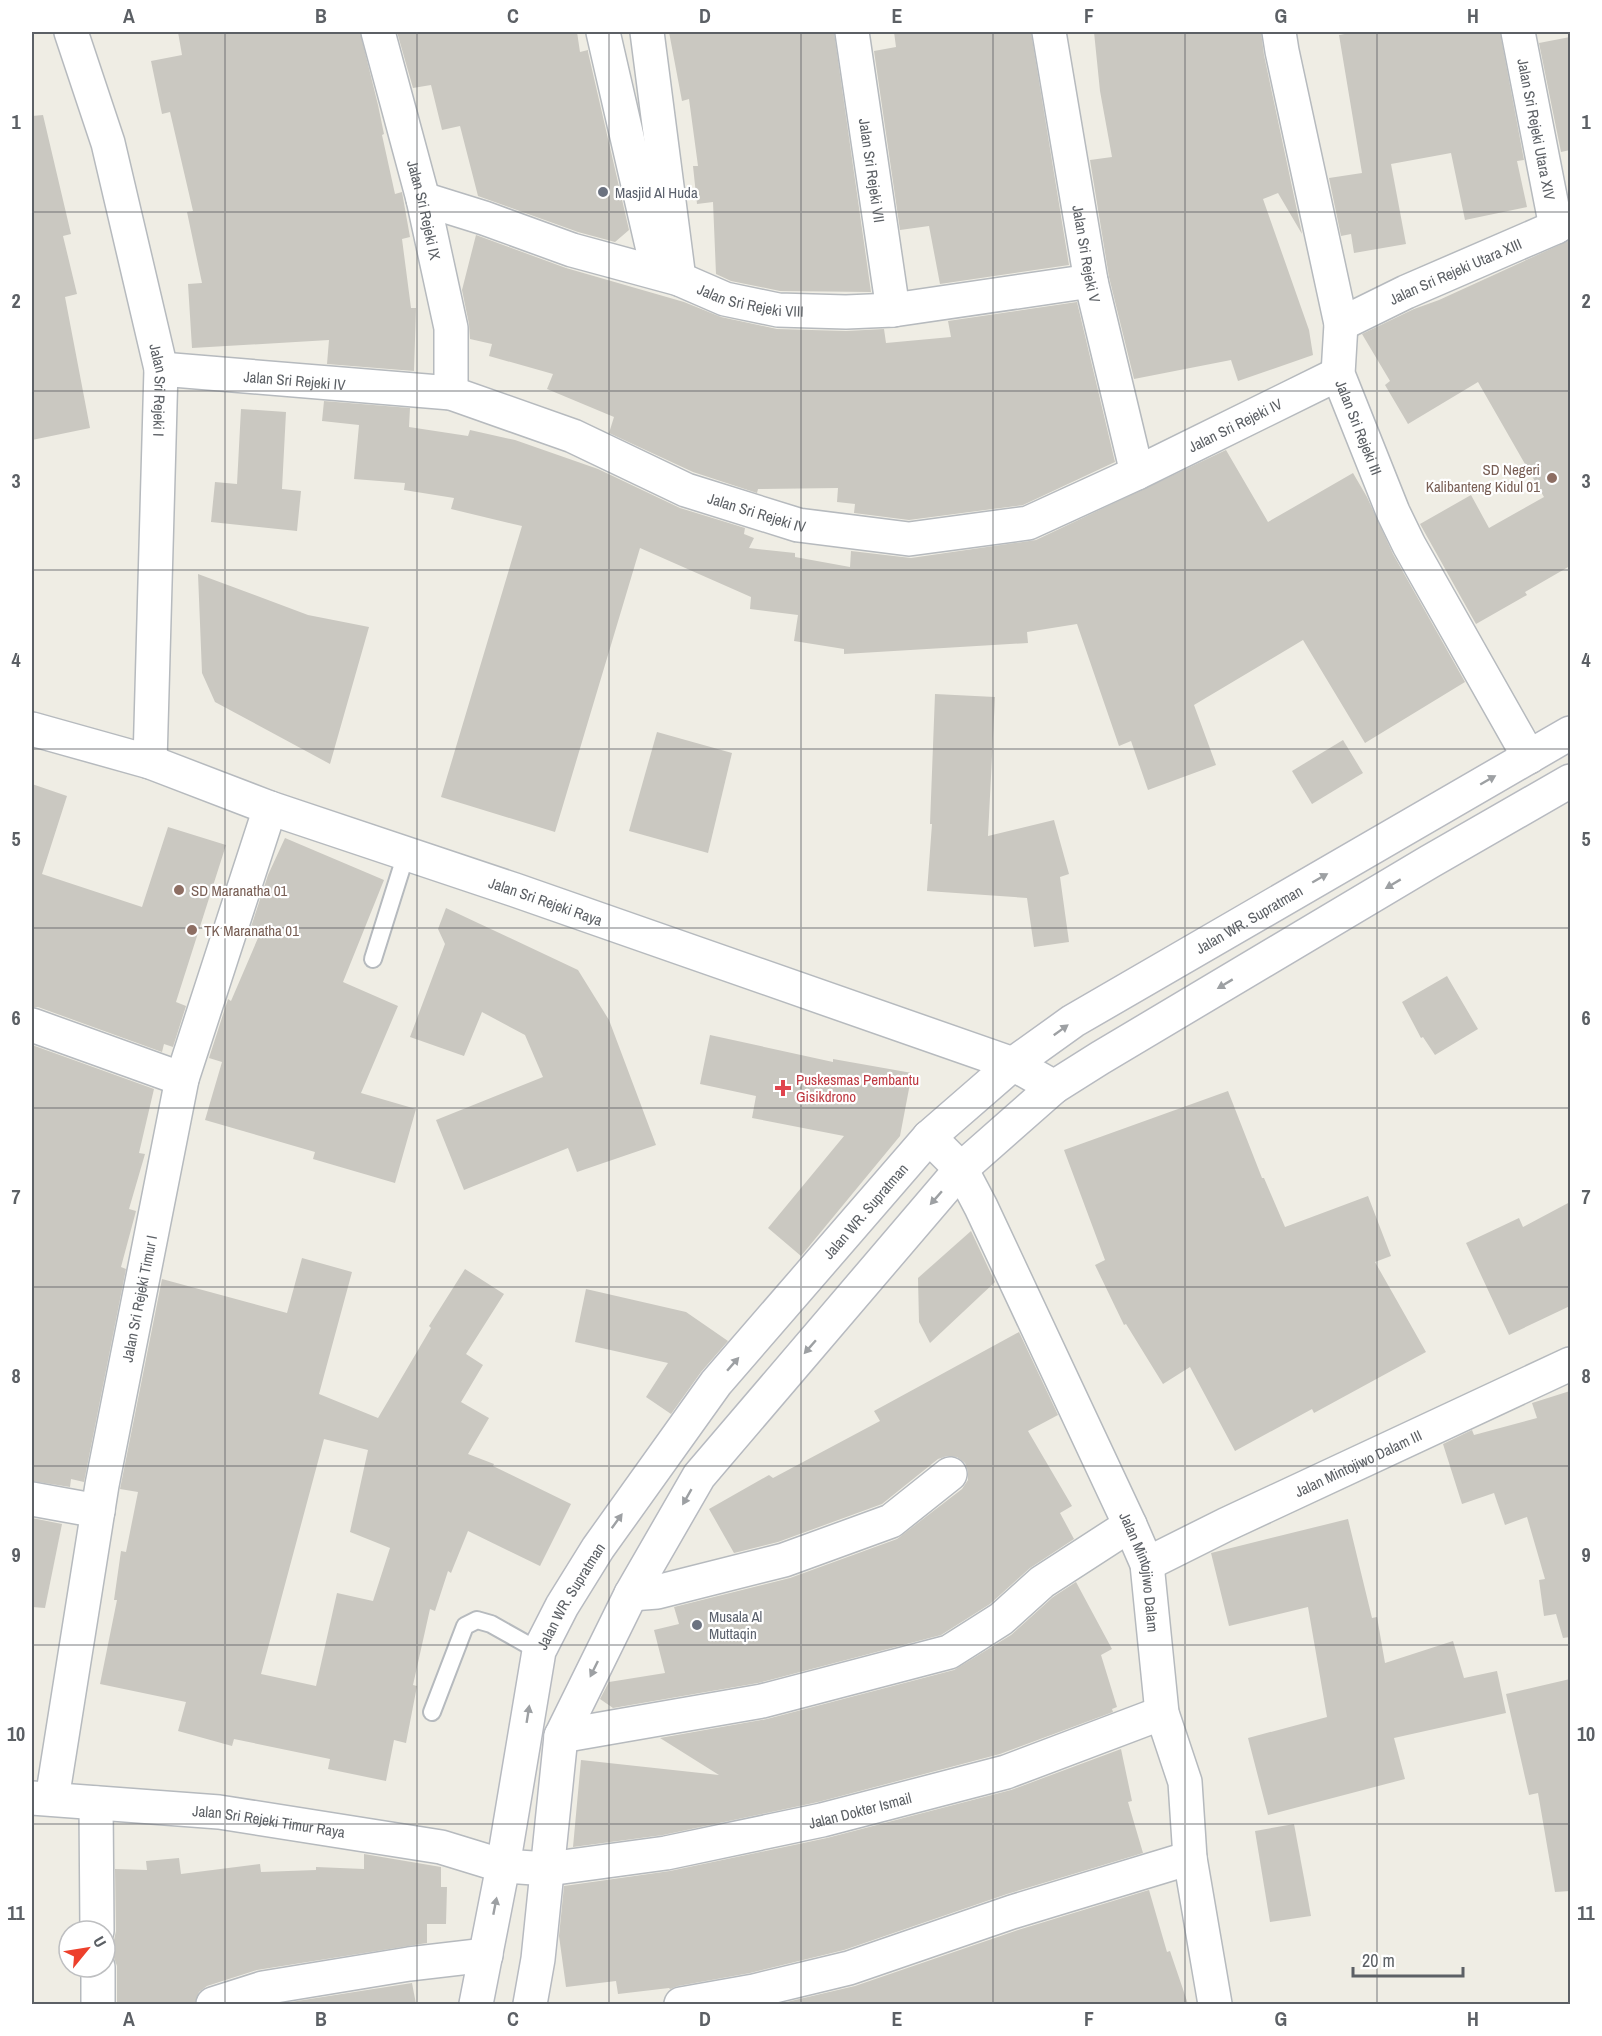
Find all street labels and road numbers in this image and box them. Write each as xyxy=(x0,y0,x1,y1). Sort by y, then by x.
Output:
street label: Jalan Sri Rejeki Utara XIV xyxy=(1513,57,1561,202)
street label: Jalan Sri Rejeki VII xyxy=(854,117,891,224)
street label: Jalan Sri Rejeki IX xyxy=(402,158,447,263)
street label: Jalan Sri Rejeki V xyxy=(1068,204,1106,305)
street label: Jalan Sri Rejeki Utara XIII xyxy=(1386,233,1525,309)
street label: Jalan Sri Rejeki VIII xyxy=(694,278,804,321)
street label: Jalan Sri Rejeki I xyxy=(145,341,172,437)
street label: Jalan Sri Rejeki IV xyxy=(243,365,347,395)
street label: Jalan Sri Rejeki III xyxy=(1331,377,1388,478)
street label: Jalan Sri Rejeki IV xyxy=(1185,392,1286,457)
street label: Jalan Sri Rejeki IV xyxy=(705,487,808,537)
street label: Jalan Sri Rejeki Raya xyxy=(486,871,606,930)
street label: Jalan WR. Supratman xyxy=(1191,880,1306,958)
street label: Jalan WR. Supratman xyxy=(818,1158,912,1263)
street label: Jalan Sri Rejeki Timur I xyxy=(116,1233,161,1364)
street label: Jalan Mintojiwo Dalam III xyxy=(1291,1424,1425,1502)
street label: Jalan Mintojiwo Dalam xyxy=(1115,1508,1164,1633)
street label: Jalan WR. Supratman xyxy=(531,1538,609,1653)
street label: Jalan Dokter Ismail xyxy=(807,1787,914,1833)
street label: Jalan Sri Rejeki Timur Raya xyxy=(192,1800,347,1842)

